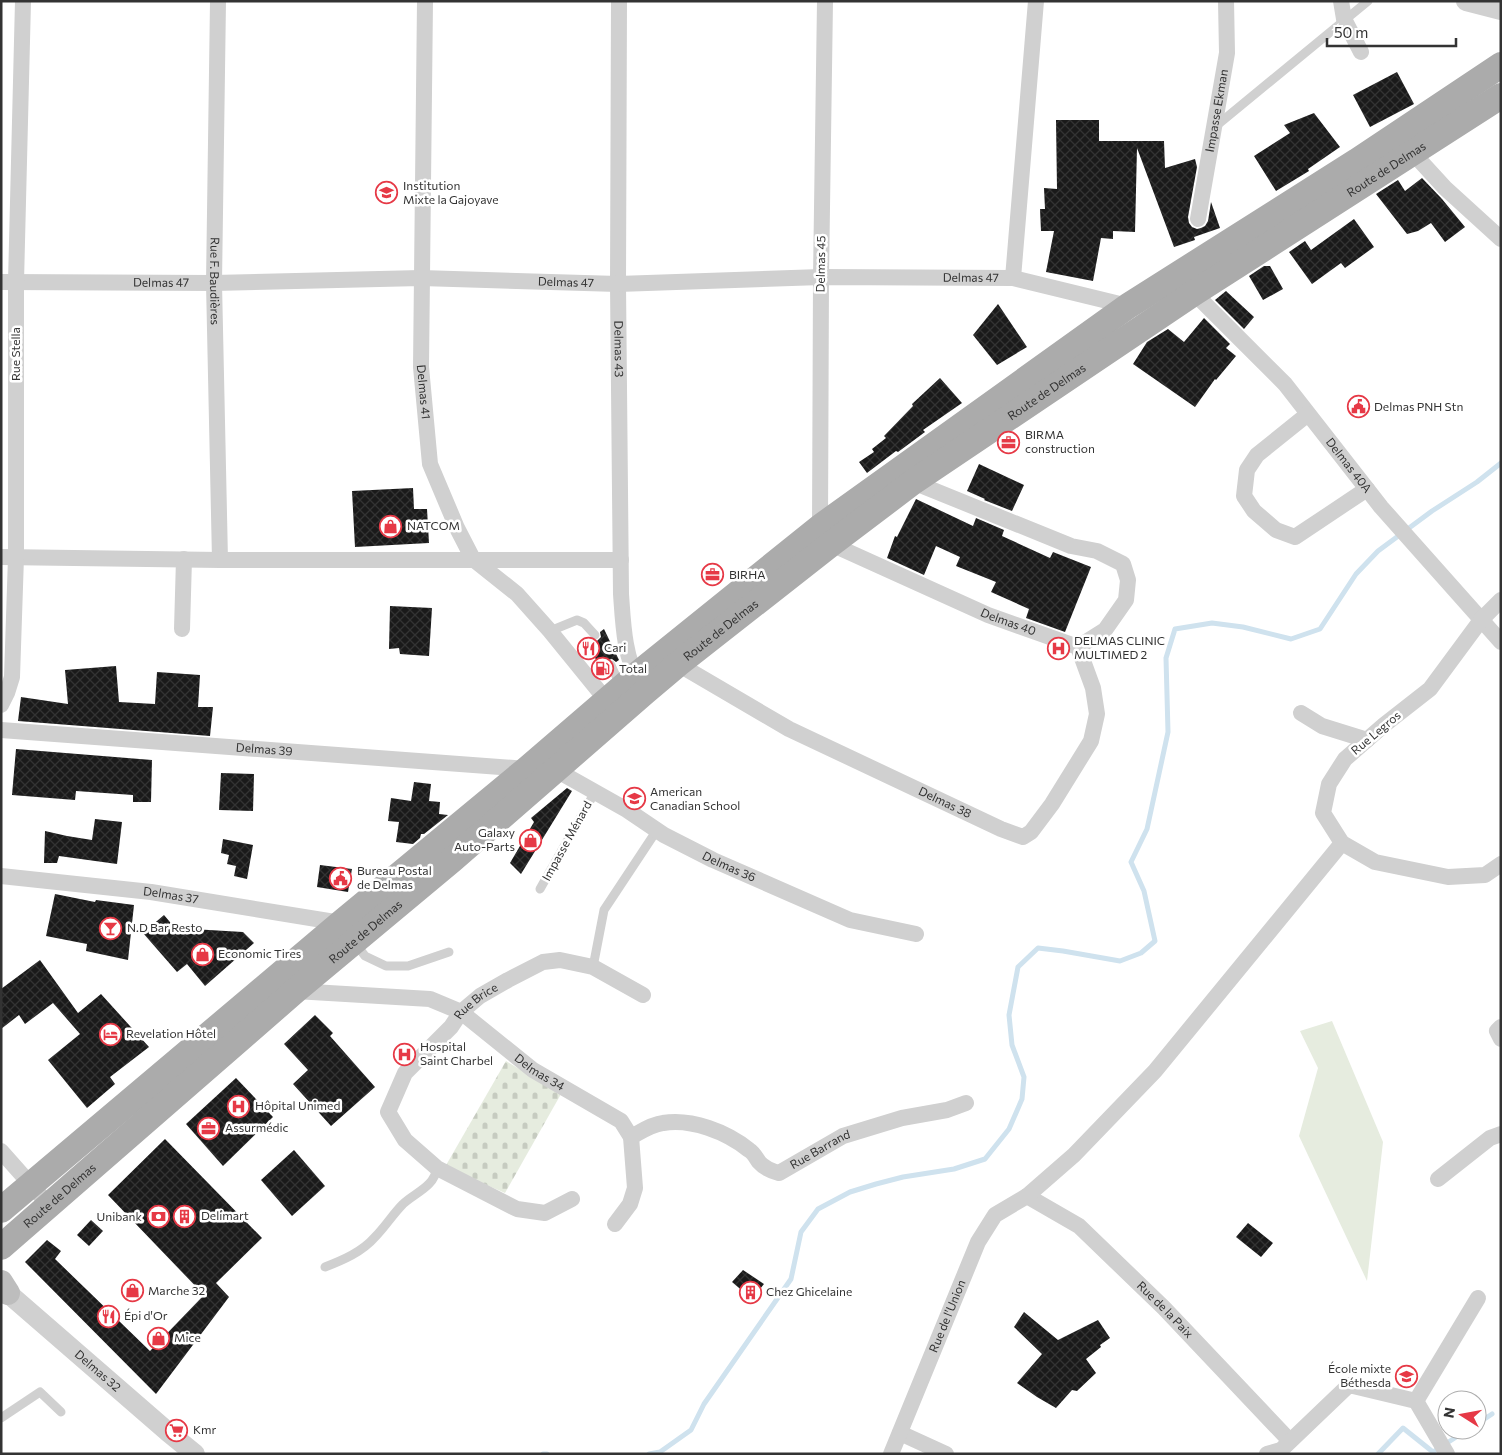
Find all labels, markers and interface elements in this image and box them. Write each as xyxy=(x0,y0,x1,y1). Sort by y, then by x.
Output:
scale bar xyxy=(1327,15,1456,47)
text: 50 m xyxy=(1334,23,1368,41)
street label: Impasse Ekman xyxy=(1202,68,1230,153)
street label: Route de Delmas xyxy=(1344,138,1428,199)
place label: Institution Mixte la Gajoyave xyxy=(403,178,499,206)
school or university icon: Institution Mixte la Gajoyave xyxy=(375,181,399,205)
street label: Delmas 45 xyxy=(813,235,827,293)
street label: Rue F. Baudières xyxy=(208,237,223,325)
street label: Delmas 47 xyxy=(943,270,999,284)
street label: Delmas 47 xyxy=(538,274,594,289)
street label: Delmas 47 xyxy=(133,275,189,289)
street label: Delmas 43 xyxy=(612,320,627,378)
street label: Rue Stella xyxy=(8,327,22,381)
street label: Route de Delmas xyxy=(1005,360,1088,422)
street label: Delmas 41 xyxy=(415,364,434,420)
public building icon: Delmas PNH Stn xyxy=(1346,395,1370,419)
place label: Delmas PNH Stn xyxy=(1374,399,1463,413)
place label: BIRMA construction xyxy=(1025,427,1095,455)
office icon: BIRMA construction xyxy=(997,430,1021,454)
street label: Delmas 40A xyxy=(1324,435,1375,495)
shop icon: NATCOM xyxy=(379,514,403,538)
place label: NATCOM xyxy=(407,518,460,532)
office icon: BIRHA xyxy=(701,563,725,587)
place label: BIRHA xyxy=(729,567,765,581)
street label: Route de Delmas xyxy=(680,596,760,663)
street label: Delmas 40 xyxy=(979,605,1038,638)
place label: DELMAS CLINIC MULTIMED 2 xyxy=(1074,633,1165,661)
restaurant icon: Cari xyxy=(576,636,600,660)
hospital icon: DELMAS CLINIC MULTIMED 2 xyxy=(1046,636,1070,660)
place label: Cari xyxy=(604,640,626,654)
fuel station icon: Total xyxy=(591,657,615,681)
place label: Total xyxy=(619,661,647,675)
street label: Rue Legros xyxy=(1348,708,1403,757)
street label: Delmas 39 xyxy=(235,739,293,758)
street label: Delmas 38 xyxy=(917,783,974,820)
place label: American Canadian School xyxy=(650,784,740,812)
school or university icon: American Canadian School xyxy=(622,787,646,811)
street label: Impasse Ménard xyxy=(538,798,594,883)
place label: Galaxy Auto-Parts xyxy=(454,825,515,853)
shop icon: Galaxy Auto-Parts xyxy=(519,828,543,852)
street label: Delmas 36 xyxy=(700,848,758,884)
place label: Bureau Postal de Delmas xyxy=(357,863,432,891)
public building icon: Bureau Postal de Delmas xyxy=(329,866,353,890)
street label: Delmas 37 xyxy=(143,883,200,906)
street label: Route de Delmas xyxy=(326,897,405,966)
bar icon: N.D Bar Resto xyxy=(99,916,123,940)
place label: N.D Bar Resto xyxy=(127,920,203,934)
shop icon: Economic Tires xyxy=(190,942,214,966)
place label: Economic Tires xyxy=(218,946,301,960)
street label: Rue Brice xyxy=(450,979,500,1021)
hotel icon: Revelation Hôtel xyxy=(98,1022,122,1046)
place label: Revelation Hôtel xyxy=(126,1026,216,1040)
place label: Hospital Saint Charbel xyxy=(420,1039,493,1067)
hospital icon: Hospital Saint Charbel xyxy=(392,1042,416,1066)
street label: Delmas 34 xyxy=(512,1050,567,1093)
hospital icon: Hôpital Unimed xyxy=(227,1094,251,1118)
place label: Hôpital Unimed xyxy=(255,1098,340,1112)
office icon: Assurmédic xyxy=(197,1116,221,1140)
place label: Assurmédic xyxy=(225,1120,288,1134)
street label: Rue Barrand xyxy=(787,1126,851,1171)
street label: Route de Delmas xyxy=(20,1160,98,1230)
building icon: Delimart xyxy=(173,1204,197,1228)
bank icon: Unibank xyxy=(146,1205,170,1229)
place label: Delimart xyxy=(201,1208,249,1222)
place label: Unibank xyxy=(97,1209,142,1223)
street label: Rue de l'Union xyxy=(926,1277,968,1354)
street label: Rue de la Paix xyxy=(1135,1278,1197,1341)
shop icon: Marche 32 xyxy=(120,1279,144,1303)
building icon: Chez Ghicelaine xyxy=(738,1280,762,1304)
place label: Marche 32 xyxy=(148,1283,205,1297)
place label: Chez Ghicelaine xyxy=(766,1284,852,1298)
restaurant icon: Épi d'Or xyxy=(96,1304,120,1328)
place label: Épi d'Or xyxy=(124,1308,168,1322)
shop icon: Mice xyxy=(146,1326,170,1350)
place label: Mice xyxy=(174,1330,201,1344)
street label: Delmas 32 xyxy=(72,1346,124,1394)
place label: École mixte Béthesda xyxy=(1328,1361,1391,1389)
school or university icon: École mixte Béthesda xyxy=(1395,1364,1419,1388)
north arrow xyxy=(1437,1390,1487,1440)
text: N xyxy=(1439,1406,1458,1419)
supermarket icon: Kmr xyxy=(165,1418,189,1442)
place label: Kmr xyxy=(193,1422,217,1436)

